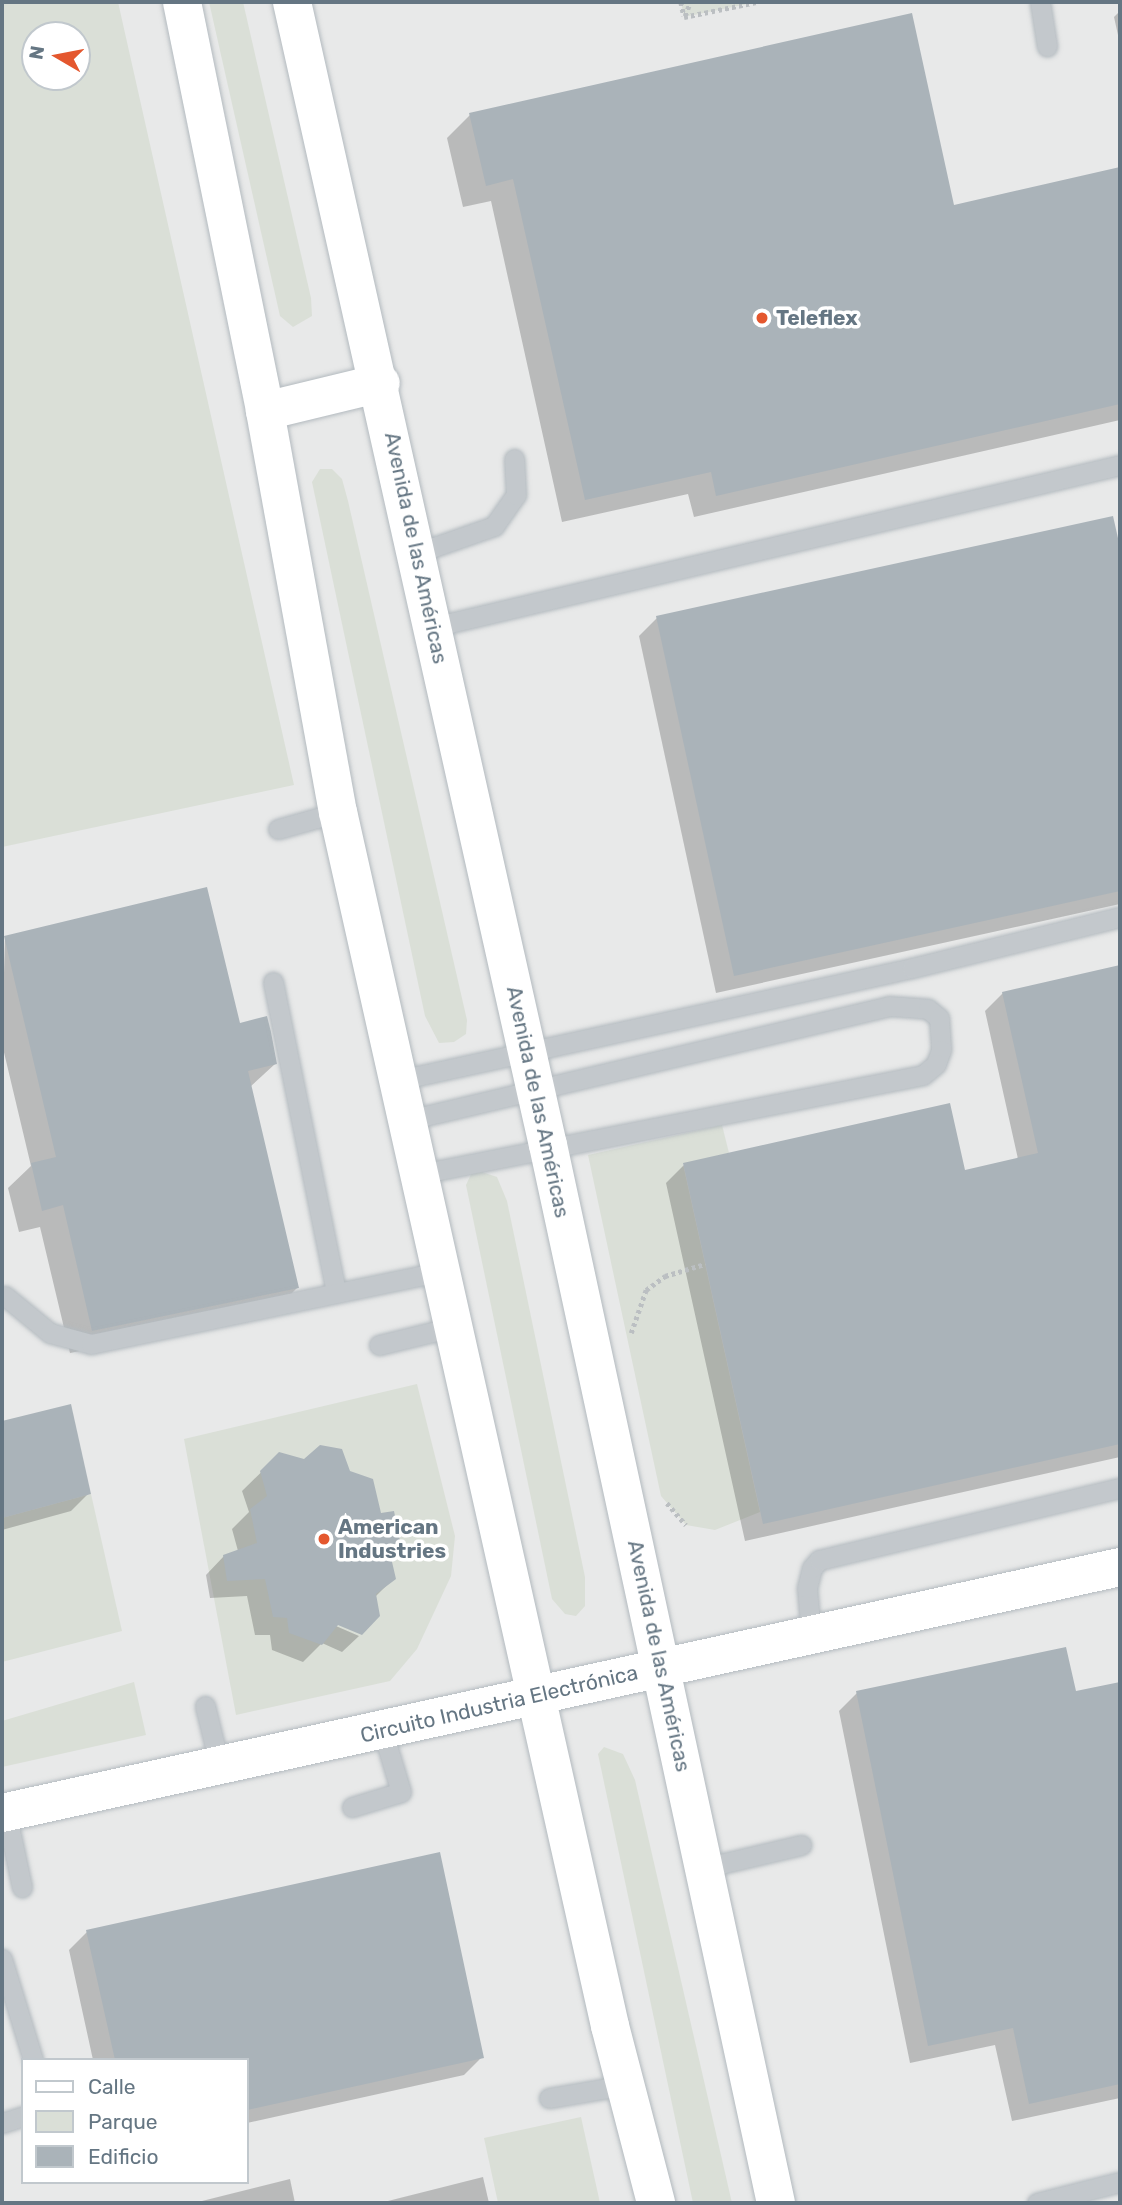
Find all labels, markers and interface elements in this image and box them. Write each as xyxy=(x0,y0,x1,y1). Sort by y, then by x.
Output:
north arrow xyxy=(21,21,91,91)
text: N xyxy=(24,44,49,61)
place label: Teleflex xyxy=(776,305,858,331)
marker: Teleflex xyxy=(754,310,770,326)
street label: Avenida de las Américas xyxy=(379,430,453,666)
street label: Avenida de las Américas xyxy=(501,984,575,1220)
place label: American Industries xyxy=(338,1514,446,1564)
marker: American Industries xyxy=(316,1531,332,1547)
street label: Avenida de las Américas xyxy=(622,1538,696,1774)
street label: Circuito Industria Electrónica xyxy=(358,1660,640,1748)
legend xyxy=(21,2058,248,2184)
text: Calle xyxy=(88,2074,136,2099)
text: Parque xyxy=(88,2109,158,2134)
text: Edificio xyxy=(88,2144,158,2169)

